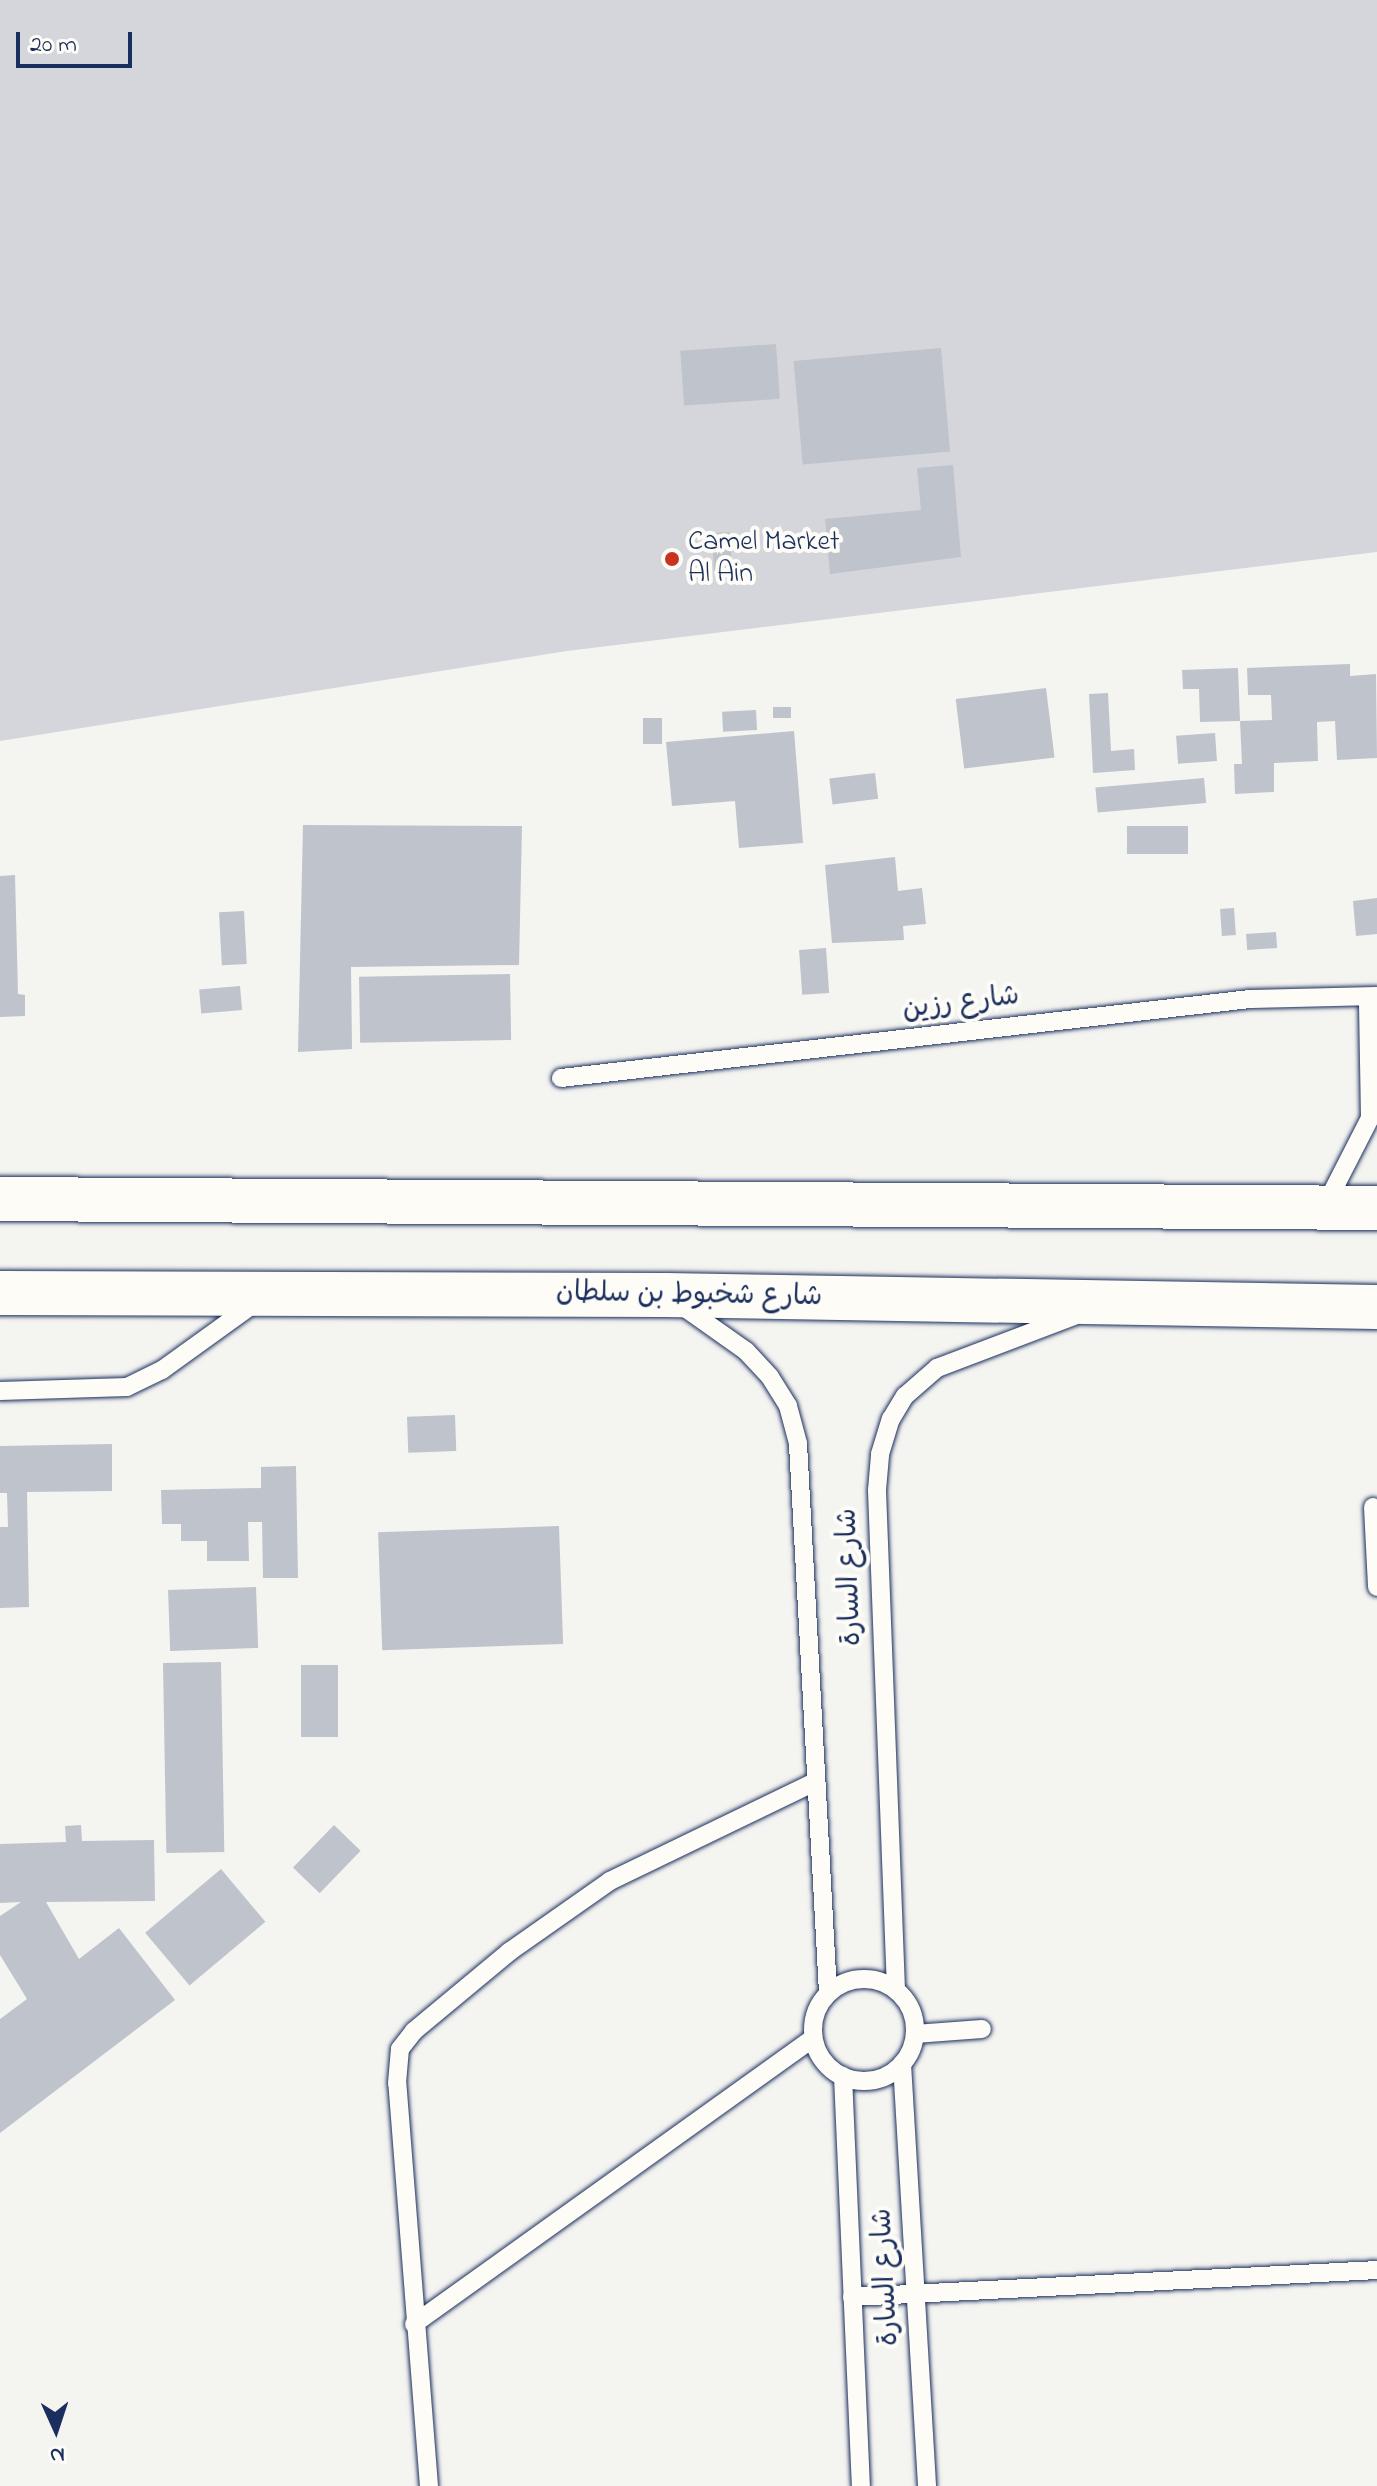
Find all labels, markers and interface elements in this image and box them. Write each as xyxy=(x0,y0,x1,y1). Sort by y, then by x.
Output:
scale bar xyxy=(20,16,136,66)
text: 20 m xyxy=(30,28,77,63)
place label: Camel Market Al Ain xyxy=(688,526,839,592)
marker: Camel Market Al Ain xyxy=(663,550,681,568)
street label: شارع رزين xyxy=(901,980,1021,1028)
street label: شارع شخبوط بن سلطان xyxy=(556,1277,822,1315)
street label: شارع السارة xyxy=(832,1507,870,1647)
street label: شارع السارة xyxy=(867,2207,907,2347)
north arrow xyxy=(16,2390,96,2470)
text: N xyxy=(49,2438,66,2470)

